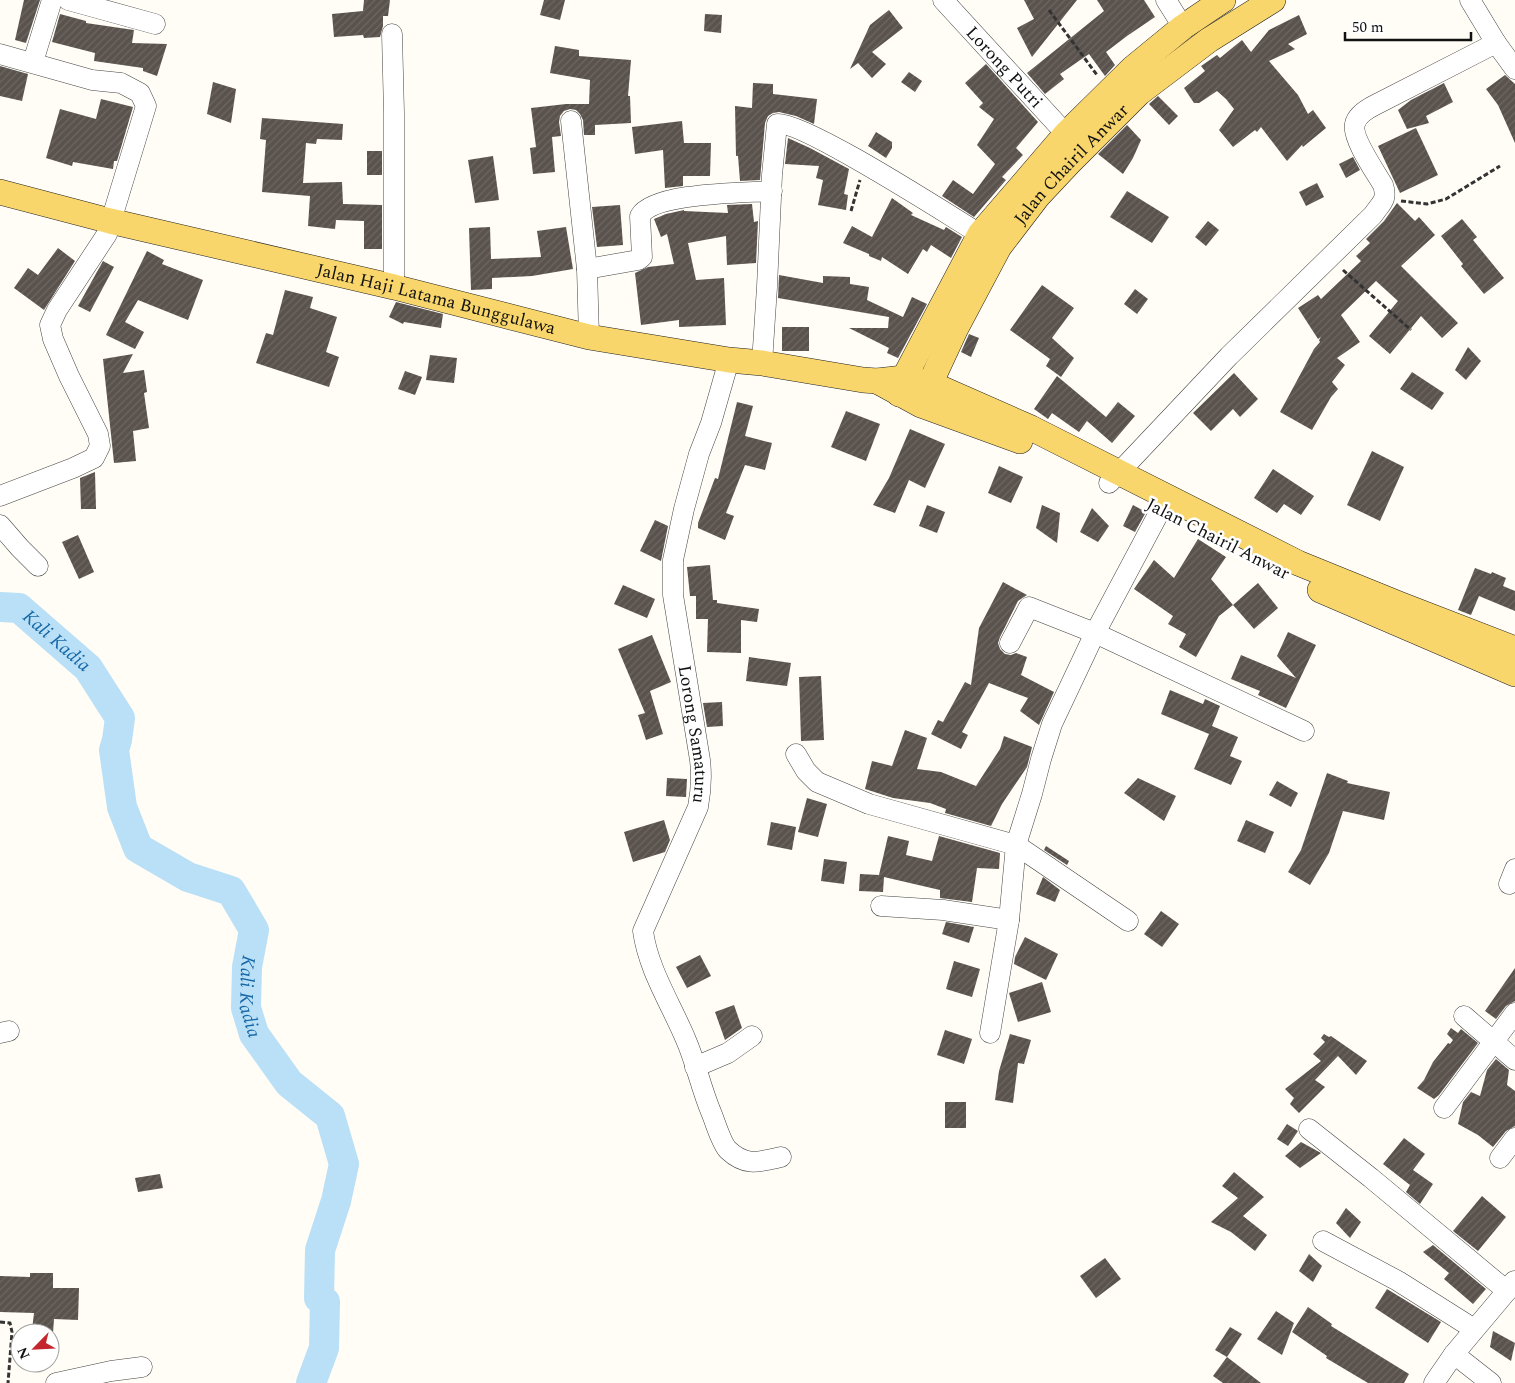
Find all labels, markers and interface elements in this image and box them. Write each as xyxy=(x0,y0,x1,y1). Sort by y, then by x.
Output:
scale bar xyxy=(1345,10,1471,42)
text: 50 m xyxy=(1352,16,1384,39)
street label: Lorong Putri xyxy=(960,20,1050,114)
street label: Jalan Chairil Anwar xyxy=(1007,97,1135,231)
street label: Jalan Haji Latama Bunggulawa xyxy=(314,256,559,342)
street label: Jalan Chairil Anwar xyxy=(1141,491,1295,587)
water label: Kali Kadia xyxy=(16,603,98,679)
street label: Lorong Samaturu xyxy=(671,663,715,805)
water label: Kali Kadia xyxy=(231,953,269,1042)
north arrow xyxy=(10,1323,60,1373)
text: N xyxy=(12,1344,35,1363)

